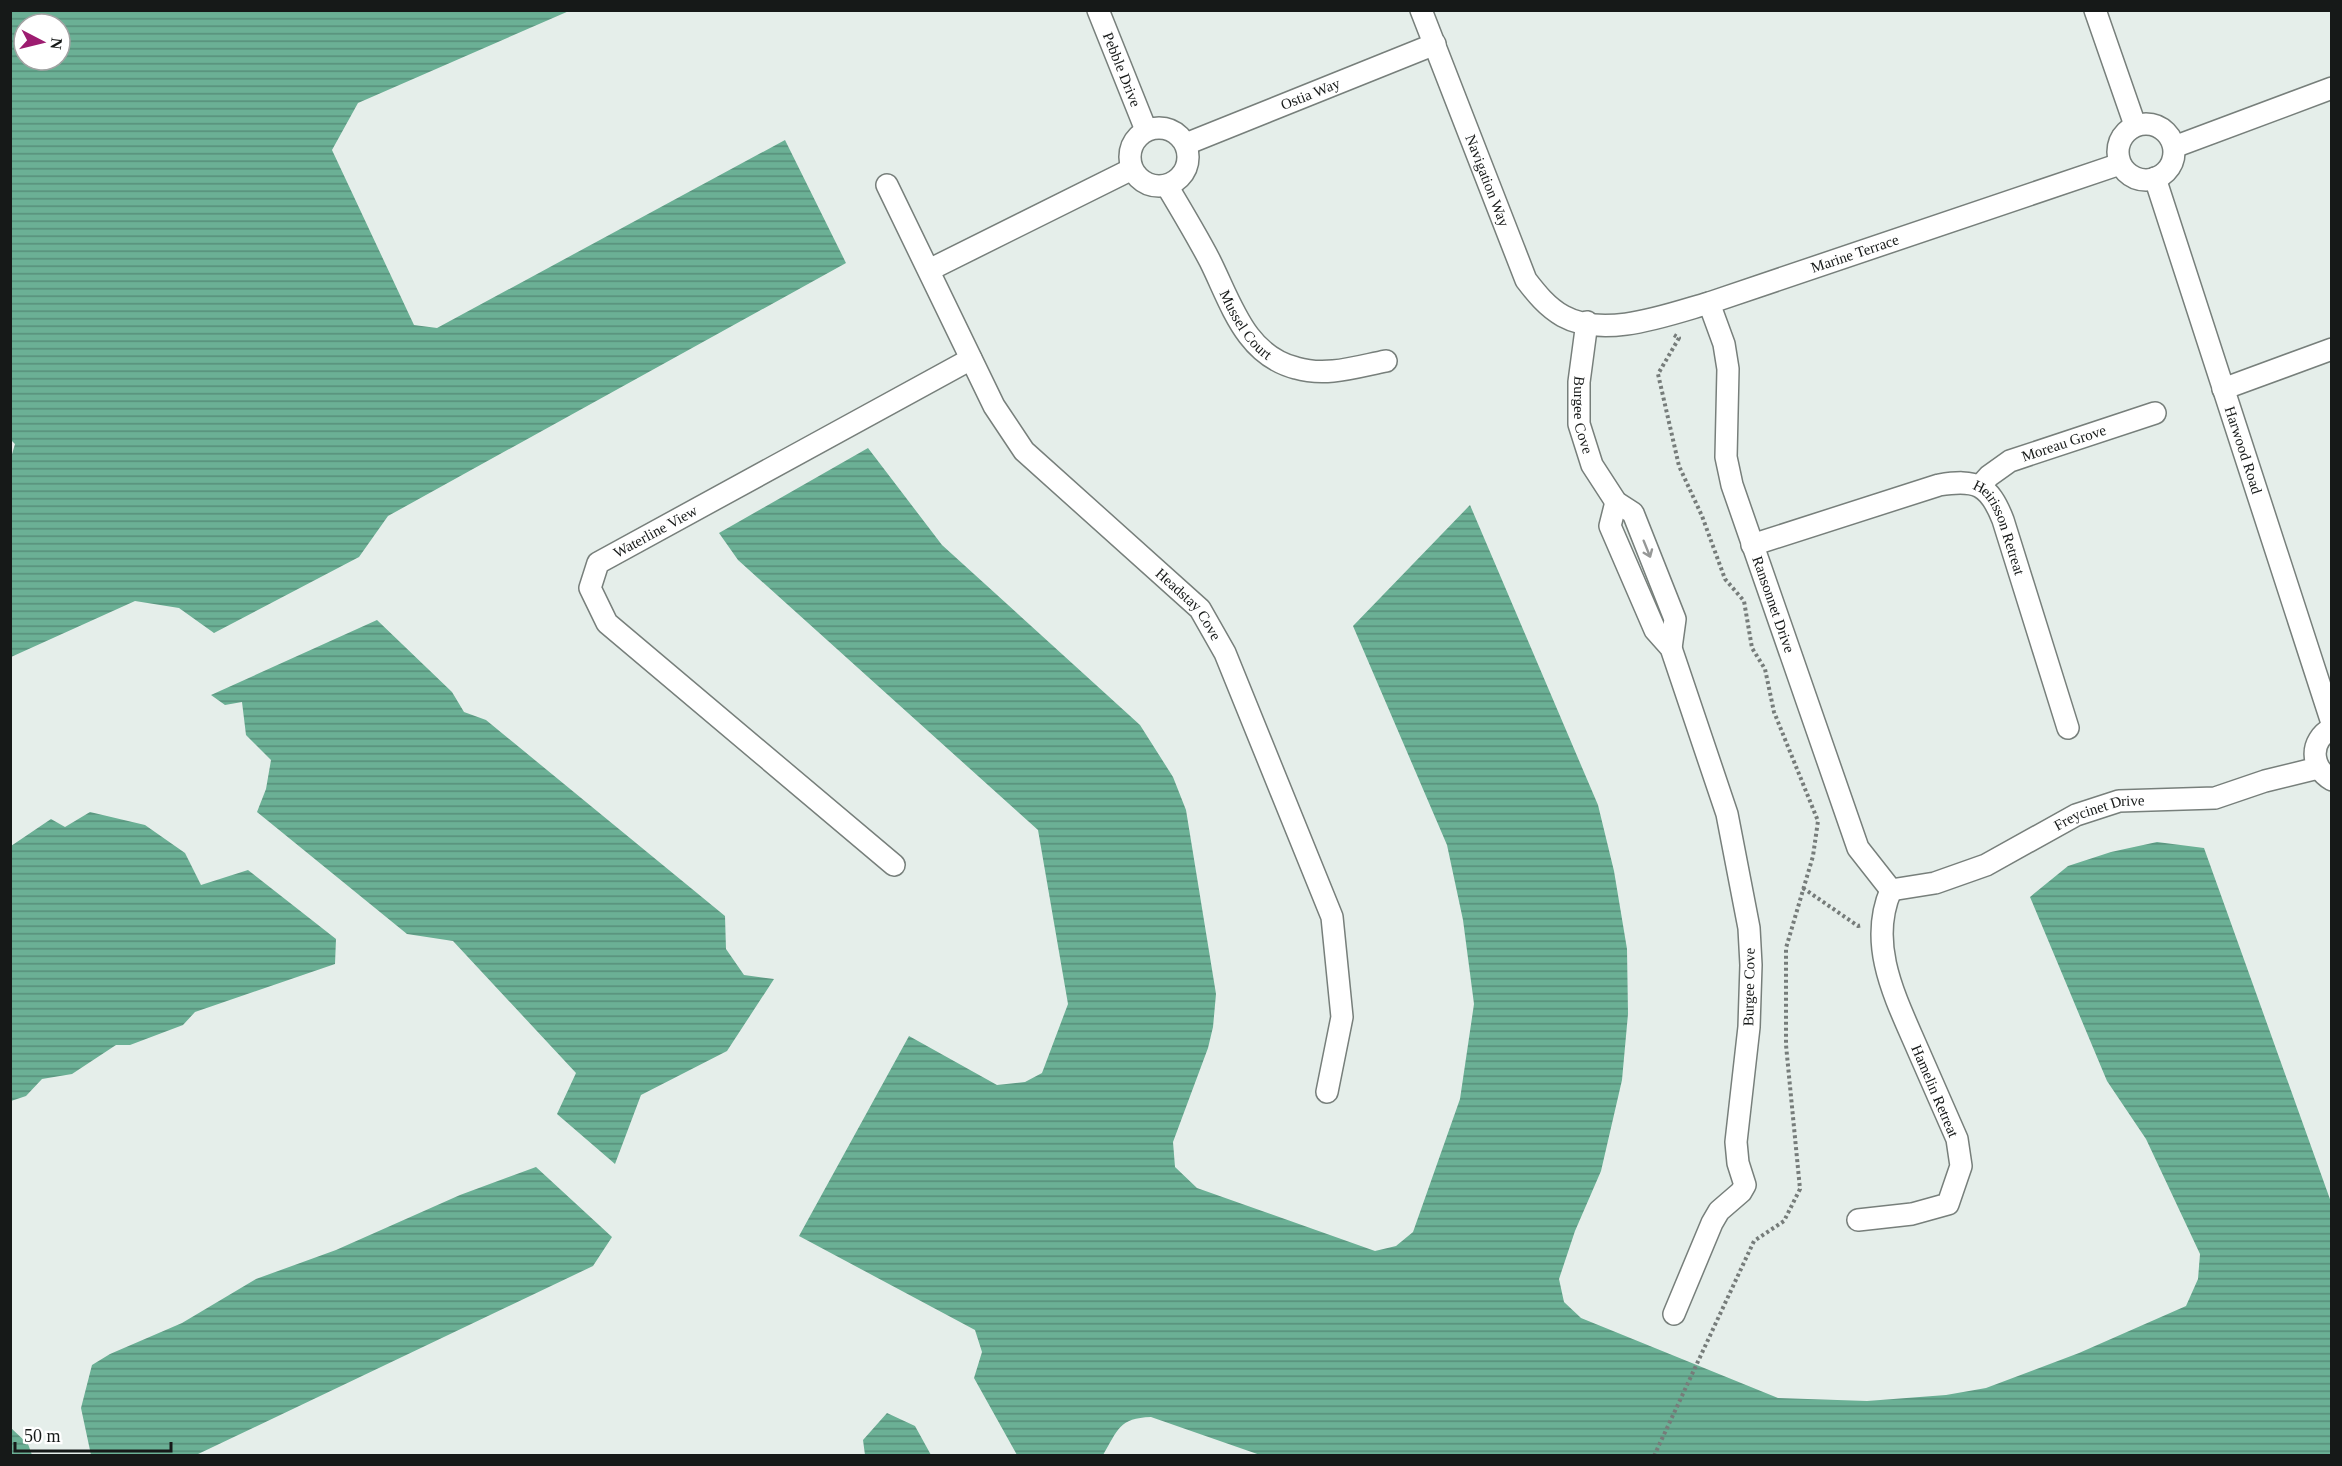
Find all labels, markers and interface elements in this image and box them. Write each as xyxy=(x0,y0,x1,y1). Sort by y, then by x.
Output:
north arrow xyxy=(12,12,72,72)
street label: Pebble Drive xyxy=(1100,30,1144,109)
text: N xyxy=(47,37,66,51)
street label: Ostia Way xyxy=(1278,75,1343,113)
street label: Navigation Way xyxy=(1462,132,1513,229)
street label: Marine Terrace xyxy=(1809,231,1901,276)
street label: Mussel Court xyxy=(1217,287,1276,363)
street label: Burgee Cove xyxy=(1571,375,1596,456)
street label: Harwood Road xyxy=(2222,404,2265,496)
street label: Moreau Grove xyxy=(2020,422,2108,465)
street label: Heirisson Retreat xyxy=(1971,477,2028,578)
street label: Waterline View xyxy=(611,502,700,561)
one-way arrow xyxy=(1642,539,1653,558)
street label: Ransonnet Drive xyxy=(1749,554,1798,655)
street label: Headstay Cove xyxy=(1152,565,1224,643)
street label: Freycinet Drive xyxy=(2051,792,2145,834)
street label: Burgee Cove xyxy=(1740,947,1758,1026)
street label: Hamelin Retreat xyxy=(1908,1042,1962,1140)
scale bar xyxy=(15,1415,171,1453)
text: 50 m xyxy=(24,1426,61,1446)

